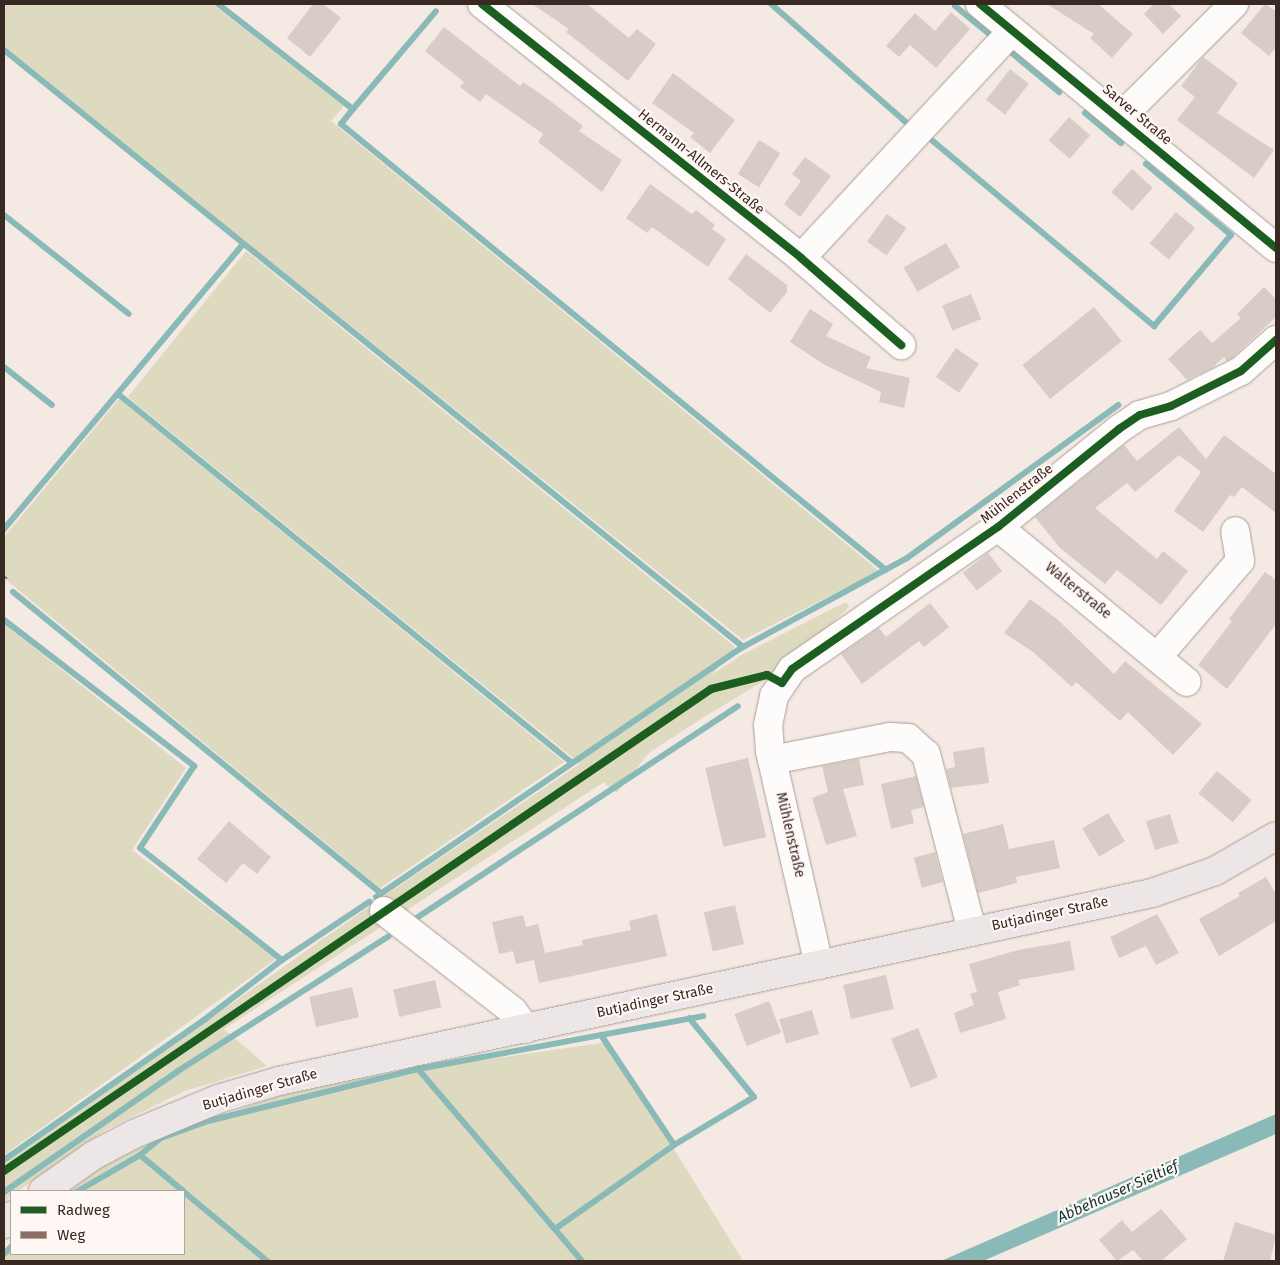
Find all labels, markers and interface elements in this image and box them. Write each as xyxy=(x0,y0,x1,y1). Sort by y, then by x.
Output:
street label: Sarver Straße xyxy=(1099,81,1175,149)
street label: Hermann-Allmers-Straße xyxy=(634,106,768,218)
street label: Mühlenstraße xyxy=(977,461,1057,527)
street label: Walterstraße xyxy=(1041,559,1115,623)
street label: Mühlenstraße xyxy=(772,791,808,879)
street label: Butjadinger Straße xyxy=(990,893,1110,935)
street label: Butjadinger Straße xyxy=(595,980,715,1022)
street label: Butjadinger Straße xyxy=(201,1066,319,1114)
water label: Abbehauser Sieltief xyxy=(1055,1157,1181,1227)
legend xyxy=(10,1190,185,1255)
text: Radweg xyxy=(57,1201,110,1219)
text: Weg xyxy=(57,1226,85,1244)

